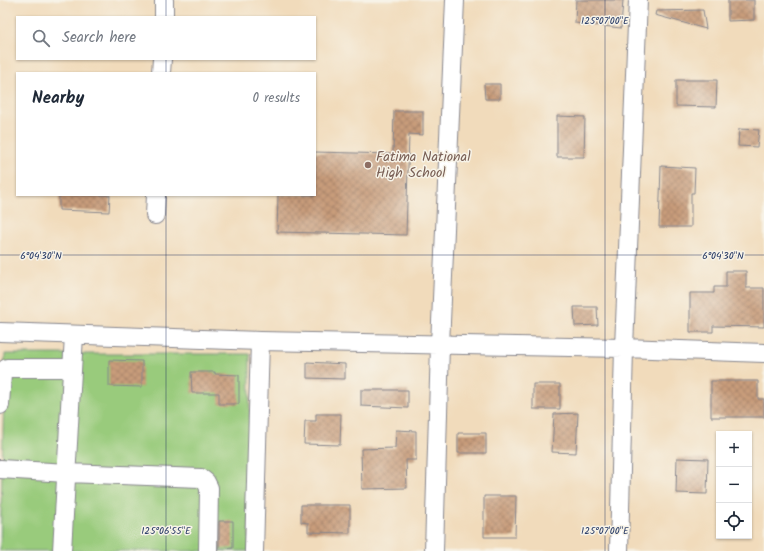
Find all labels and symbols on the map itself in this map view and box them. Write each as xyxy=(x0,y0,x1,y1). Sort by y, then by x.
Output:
text: 125°07'00"E xyxy=(581,13,630,29)
place label: Fatima National High School xyxy=(376,146,471,184)
marker: Fatima National High School xyxy=(363,160,373,170)
text: 6°04'30"N xyxy=(20,248,62,264)
text: 6°04'30"N xyxy=(702,248,744,264)
text: 125°06'55"E xyxy=(141,523,192,539)
text: 125°07'00"E xyxy=(581,523,630,539)

